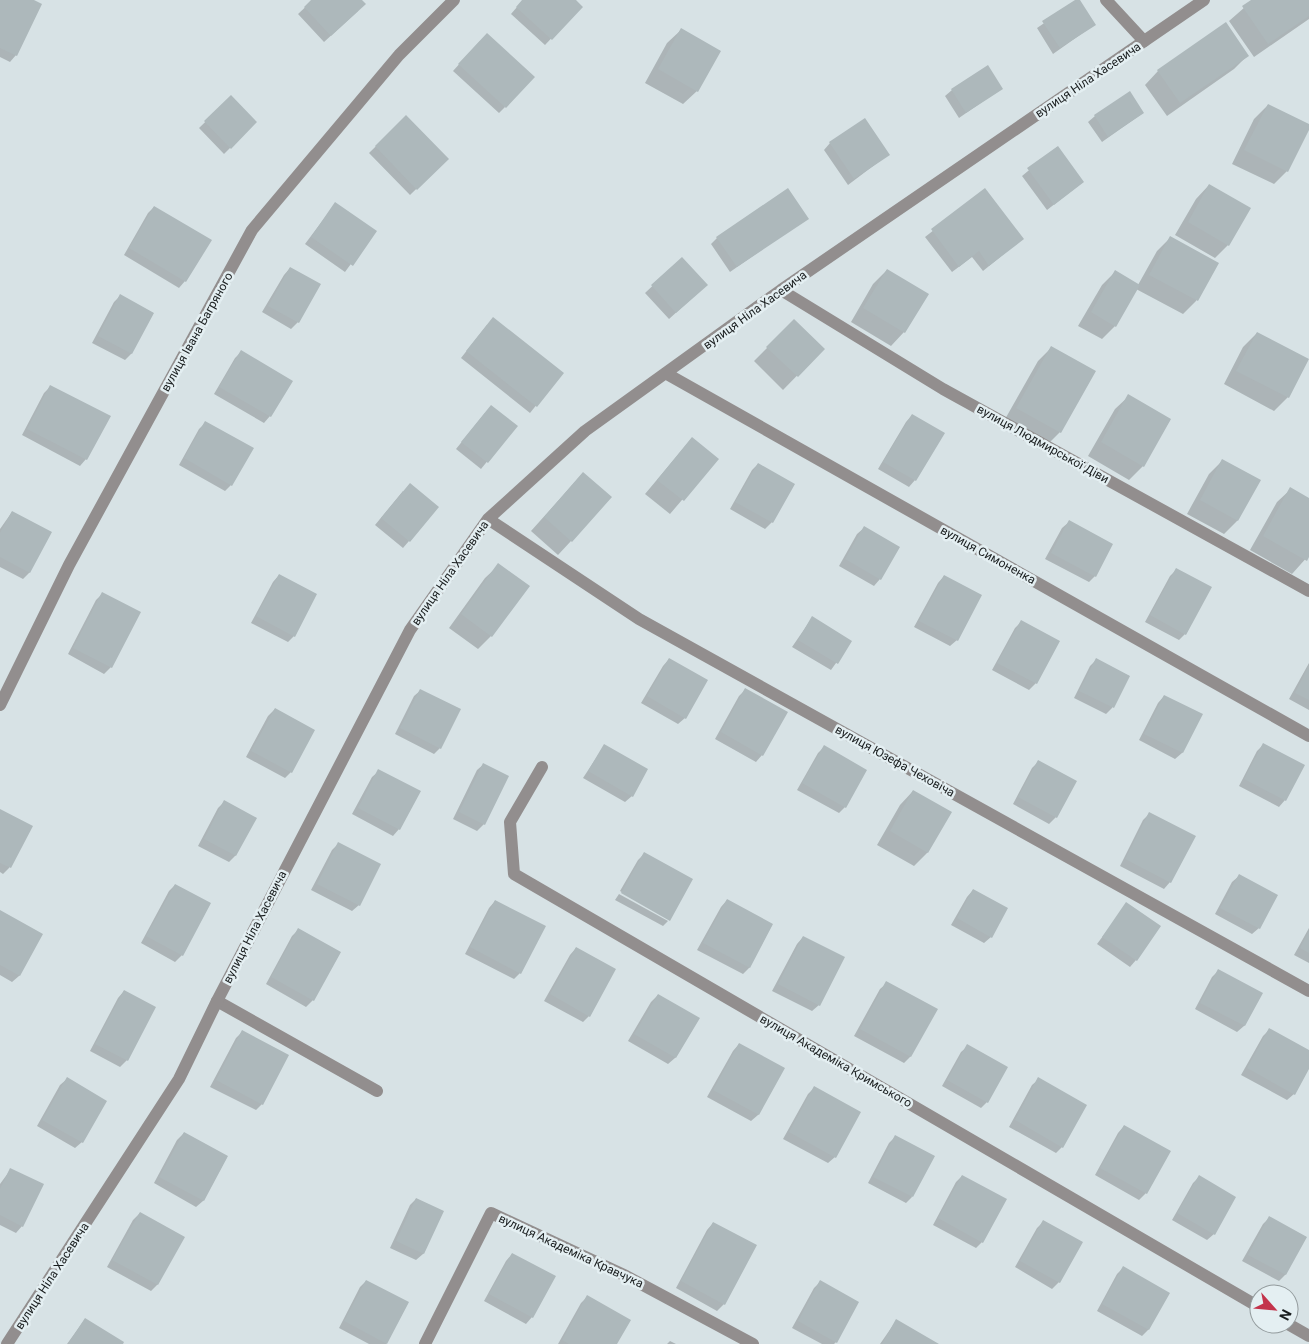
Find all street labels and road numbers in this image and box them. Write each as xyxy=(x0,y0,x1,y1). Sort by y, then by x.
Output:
street label: вулиця Ніла Хасевича xyxy=(1033,39,1143,121)
street label: вулиця Ніла Хасевича xyxy=(701,268,809,352)
street label: вулиця Івана Багряного xyxy=(158,270,236,394)
street label: вулиця Людмирської Діви xyxy=(975,402,1111,486)
street label: вулиця Ніла Хасевича xyxy=(409,518,491,628)
street label: вулиця Симоненка xyxy=(938,523,1038,587)
street label: вулиця Юзефа Чеховіча xyxy=(833,722,957,800)
street label: вулиця Ніла Хасевича xyxy=(221,868,289,986)
street label: вулиця Академіка Кримського xyxy=(758,1012,915,1110)
street label: вулиця Академіка Кравчука xyxy=(496,1211,646,1291)
street label: вулиця Ніла Хасевича xyxy=(12,1220,92,1332)

